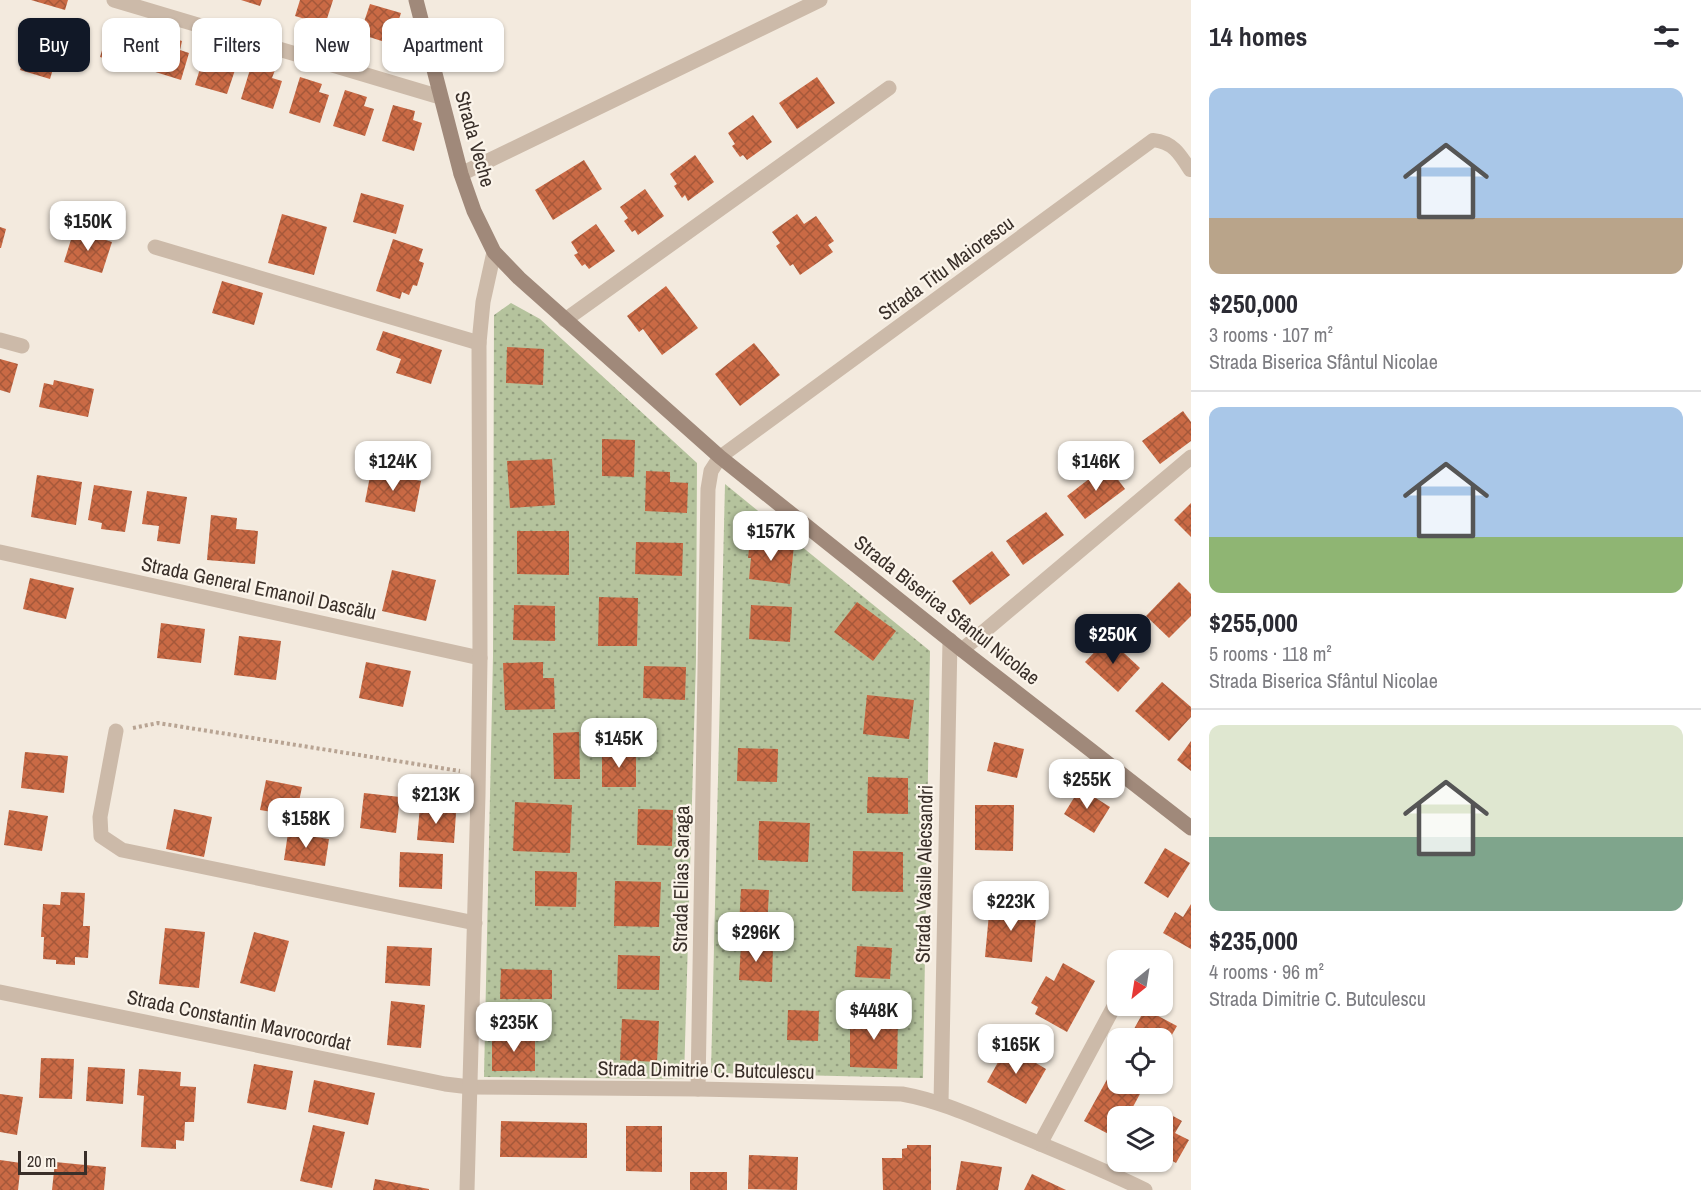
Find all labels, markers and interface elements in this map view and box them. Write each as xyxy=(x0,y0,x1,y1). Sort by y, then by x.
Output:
chip: Buy xyxy=(18,18,90,72)
chip: Rent xyxy=(102,18,180,72)
chip: Filters xyxy=(192,18,282,72)
chip: New xyxy=(294,18,370,72)
chip: Apartment xyxy=(382,18,504,72)
text: 14 homes xyxy=(1209,19,1307,54)
icon: filters xyxy=(1650,20,1683,53)
street label: Strada Veche xyxy=(449,88,502,190)
icon: home xyxy=(1392,127,1500,235)
pin: $150K xyxy=(46,201,130,252)
text: $150K xyxy=(64,207,112,234)
street label: Strada Titu Maiorescu xyxy=(872,209,1019,326)
text: $250,000 xyxy=(1209,286,1298,321)
text: 3 rooms · 107 m² xyxy=(1209,321,1333,348)
text: Strada Biserica Sfântul Nicolae xyxy=(1209,348,1438,375)
pin: $124K xyxy=(351,441,435,492)
pin: $146K xyxy=(1054,441,1138,492)
icon: home xyxy=(1392,446,1500,554)
text: $124K xyxy=(369,447,417,474)
text: $146K xyxy=(1072,447,1120,474)
pin: $157K xyxy=(729,511,813,562)
text: $157K xyxy=(747,517,795,544)
street label: Strada Biserica Sfântul Nicolae xyxy=(849,529,1046,691)
street label: Strada General Emanoil Dascălu xyxy=(139,549,379,626)
text: $255,000 xyxy=(1209,605,1298,640)
pin: $250K xyxy=(1071,614,1155,665)
text: $250K xyxy=(1089,620,1137,647)
text: 5 rooms · 118 m² xyxy=(1209,640,1332,667)
text: Strada Biserica Sfântul Nicolae xyxy=(1209,667,1438,694)
pin: $145K xyxy=(577,718,661,769)
text: $145K xyxy=(595,724,643,751)
pin: $255K xyxy=(1045,759,1129,810)
icon: home xyxy=(1392,764,1500,872)
text: $255K xyxy=(1063,765,1111,792)
pin: $213K xyxy=(394,774,478,825)
text: $213K xyxy=(412,780,460,807)
street label: Strada Vasile Alecsandri xyxy=(908,785,939,963)
pin: $158K xyxy=(264,798,348,849)
text: $158K xyxy=(282,804,330,831)
street label: Strada Elias Saraga xyxy=(666,805,695,953)
pin: $223K xyxy=(969,881,1053,932)
text: $223K xyxy=(987,887,1035,914)
pin: $296K xyxy=(714,912,798,963)
text: $296K xyxy=(732,918,780,945)
text: $235,000 xyxy=(1209,923,1298,958)
north arrow xyxy=(1107,950,1173,1016)
map controls xyxy=(1107,950,1173,1172)
text: 4 rooms · 96 m² xyxy=(1209,958,1324,985)
street label: Strada Constantin Mavrocordat xyxy=(125,983,354,1056)
text: Strada Dimitrie C. Butculescu xyxy=(1209,985,1426,1012)
pin: $448K xyxy=(832,990,916,1041)
text: $448K xyxy=(850,996,898,1023)
pin: $235K xyxy=(472,1002,556,1053)
text: $235K xyxy=(490,1008,538,1035)
pin: $165K xyxy=(974,1024,1058,1075)
button: locate xyxy=(1107,1028,1173,1094)
text: $165K xyxy=(992,1030,1040,1057)
street label: Strada Dimitrie C. Butculescu xyxy=(597,1054,815,1085)
button: layers xyxy=(1107,1106,1173,1172)
scale bar xyxy=(18,1148,87,1176)
text: 20 m xyxy=(27,1150,56,1172)

